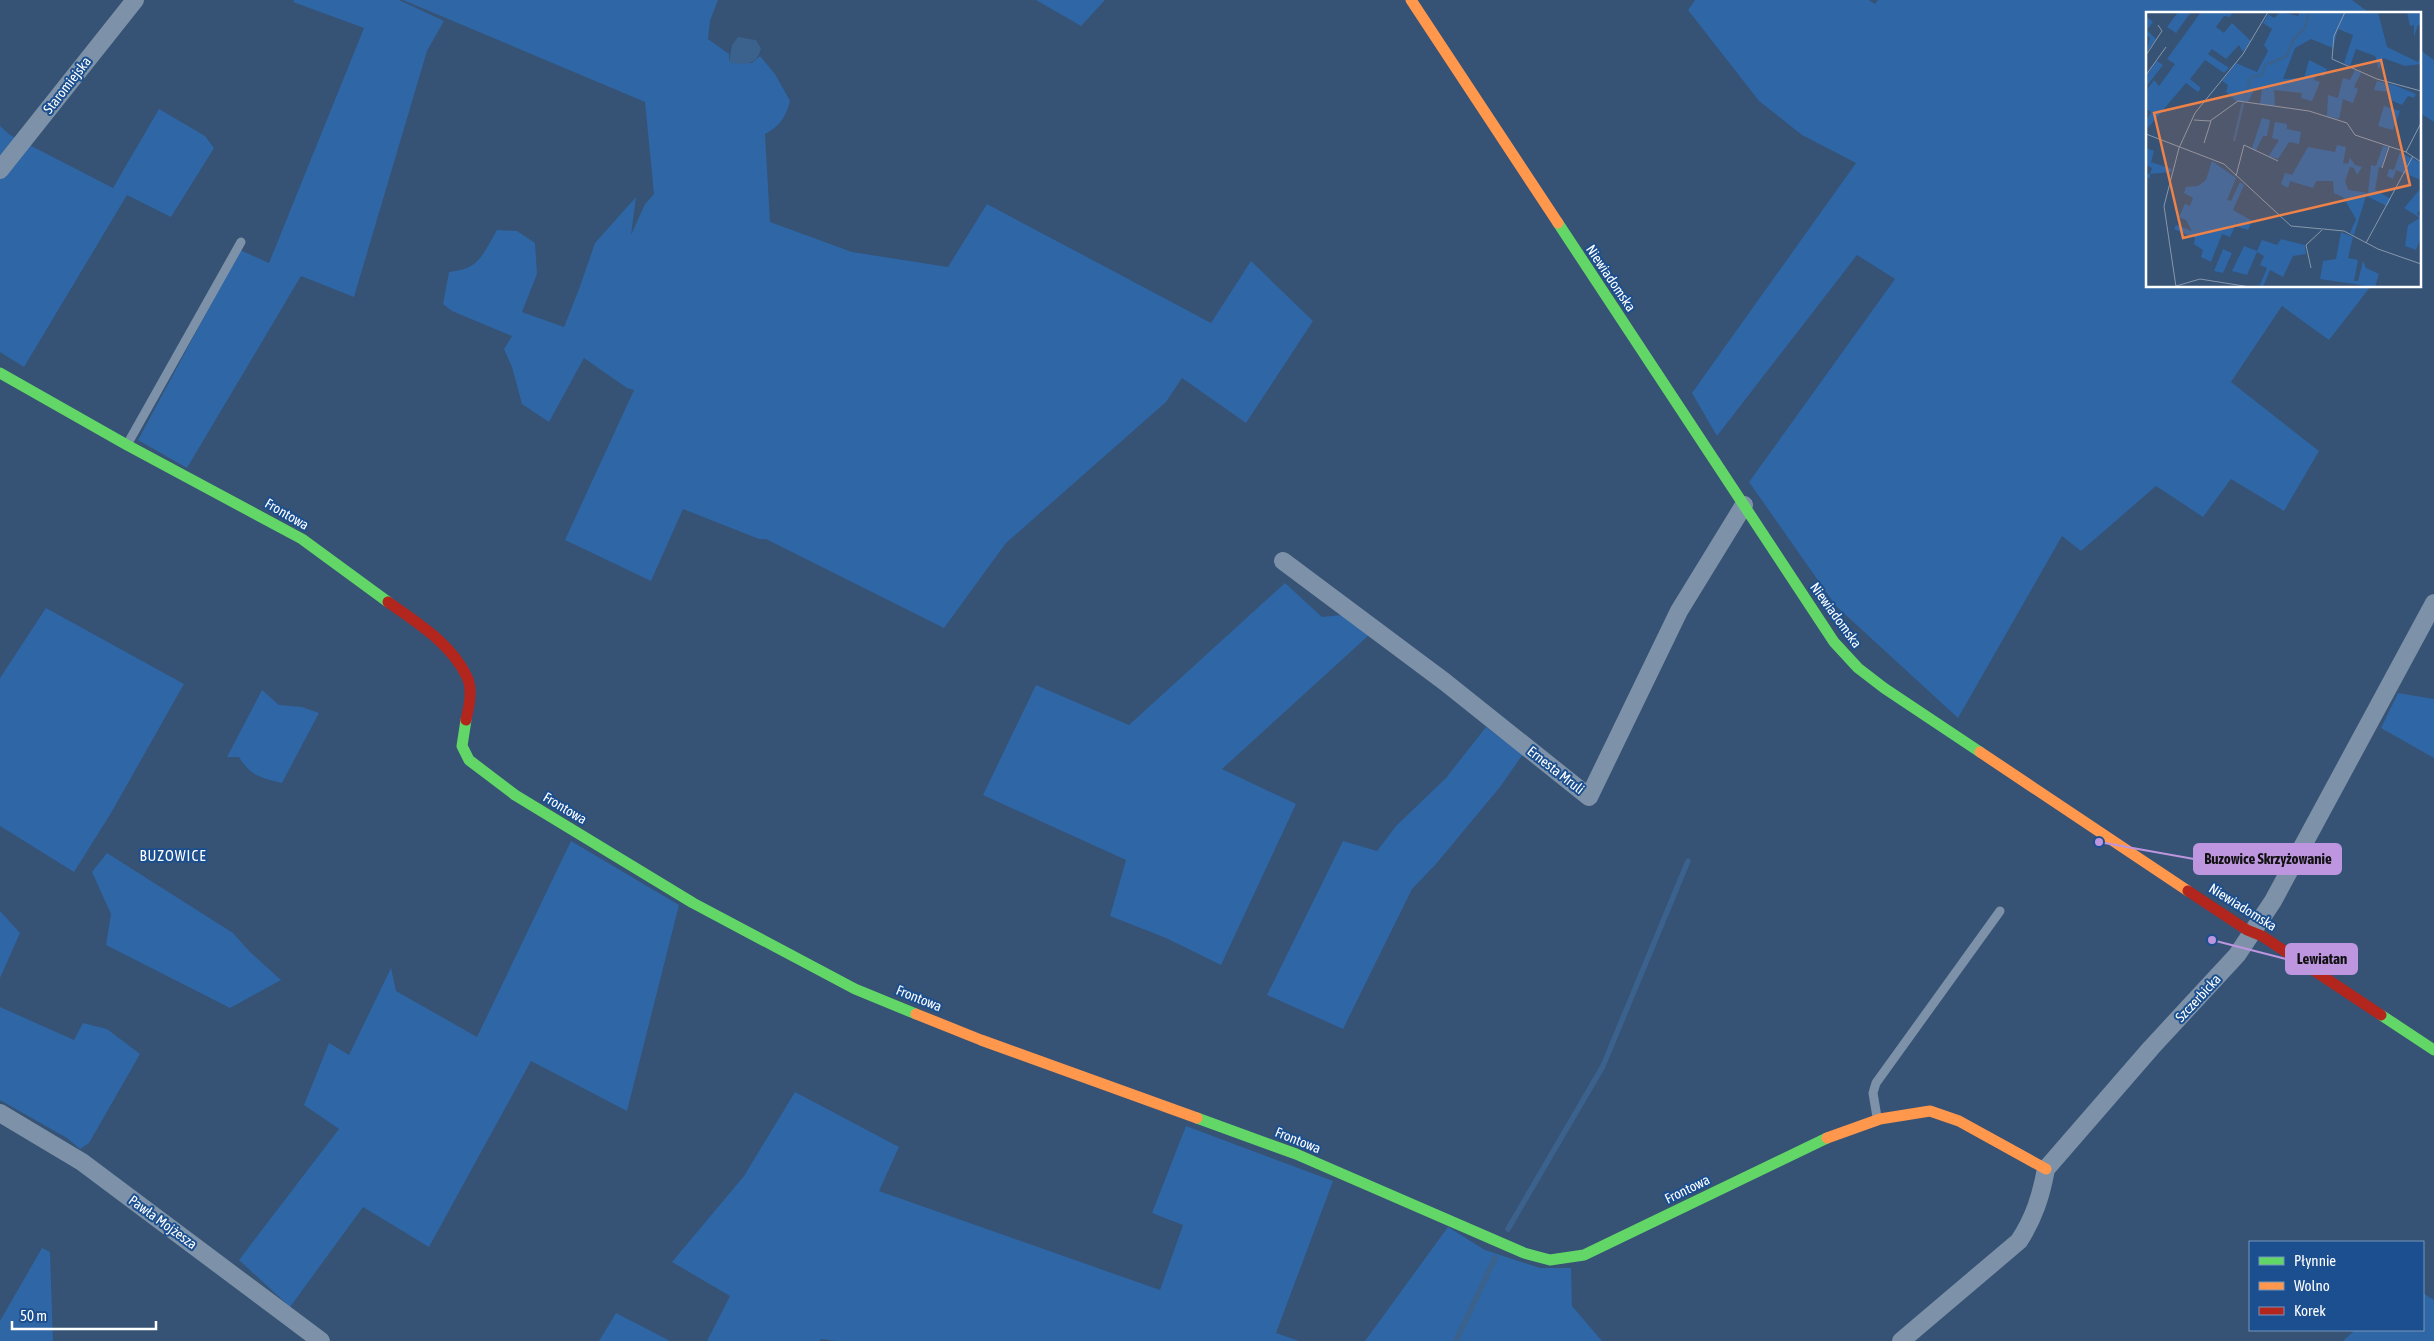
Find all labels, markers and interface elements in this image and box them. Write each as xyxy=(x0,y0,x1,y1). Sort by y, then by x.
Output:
inset map xyxy=(2146,12,2422,288)
street label: Staromiejska xyxy=(40,53,94,117)
street label: Niewiadomska xyxy=(1583,242,1639,314)
street label: Frontowa xyxy=(262,495,312,533)
street label: Niewiadomska xyxy=(1807,579,1865,651)
street label: Ernesta Mruli xyxy=(1524,743,1588,797)
street label: Frontowa xyxy=(540,789,590,827)
callout: Buzowice Skrzyżowanie xyxy=(2194,844,2341,874)
district label: BUZOWICE xyxy=(139,847,207,864)
text: Buzowice Skrzyżowanie xyxy=(2204,850,2332,867)
street label: Niewiadomska xyxy=(2206,880,2280,934)
callout: Lewiatan xyxy=(2286,944,2357,974)
text: Lewiatan xyxy=(2297,950,2347,967)
street label: Szczerbicka xyxy=(2172,971,2224,1025)
street label: Frontowa xyxy=(894,982,944,1014)
street label: Frontowa xyxy=(1273,1124,1323,1156)
street label: Frontowa xyxy=(1662,1171,1712,1207)
street label: Pawła Mojżesza xyxy=(126,1192,200,1252)
legend xyxy=(2249,1241,2424,1331)
text: Płynnie xyxy=(2294,1252,2336,1269)
text: Wolno xyxy=(2294,1277,2330,1294)
scale bar xyxy=(12,1298,156,1330)
text: Korek xyxy=(2294,1302,2326,1319)
text: 50 m xyxy=(20,1307,47,1324)

